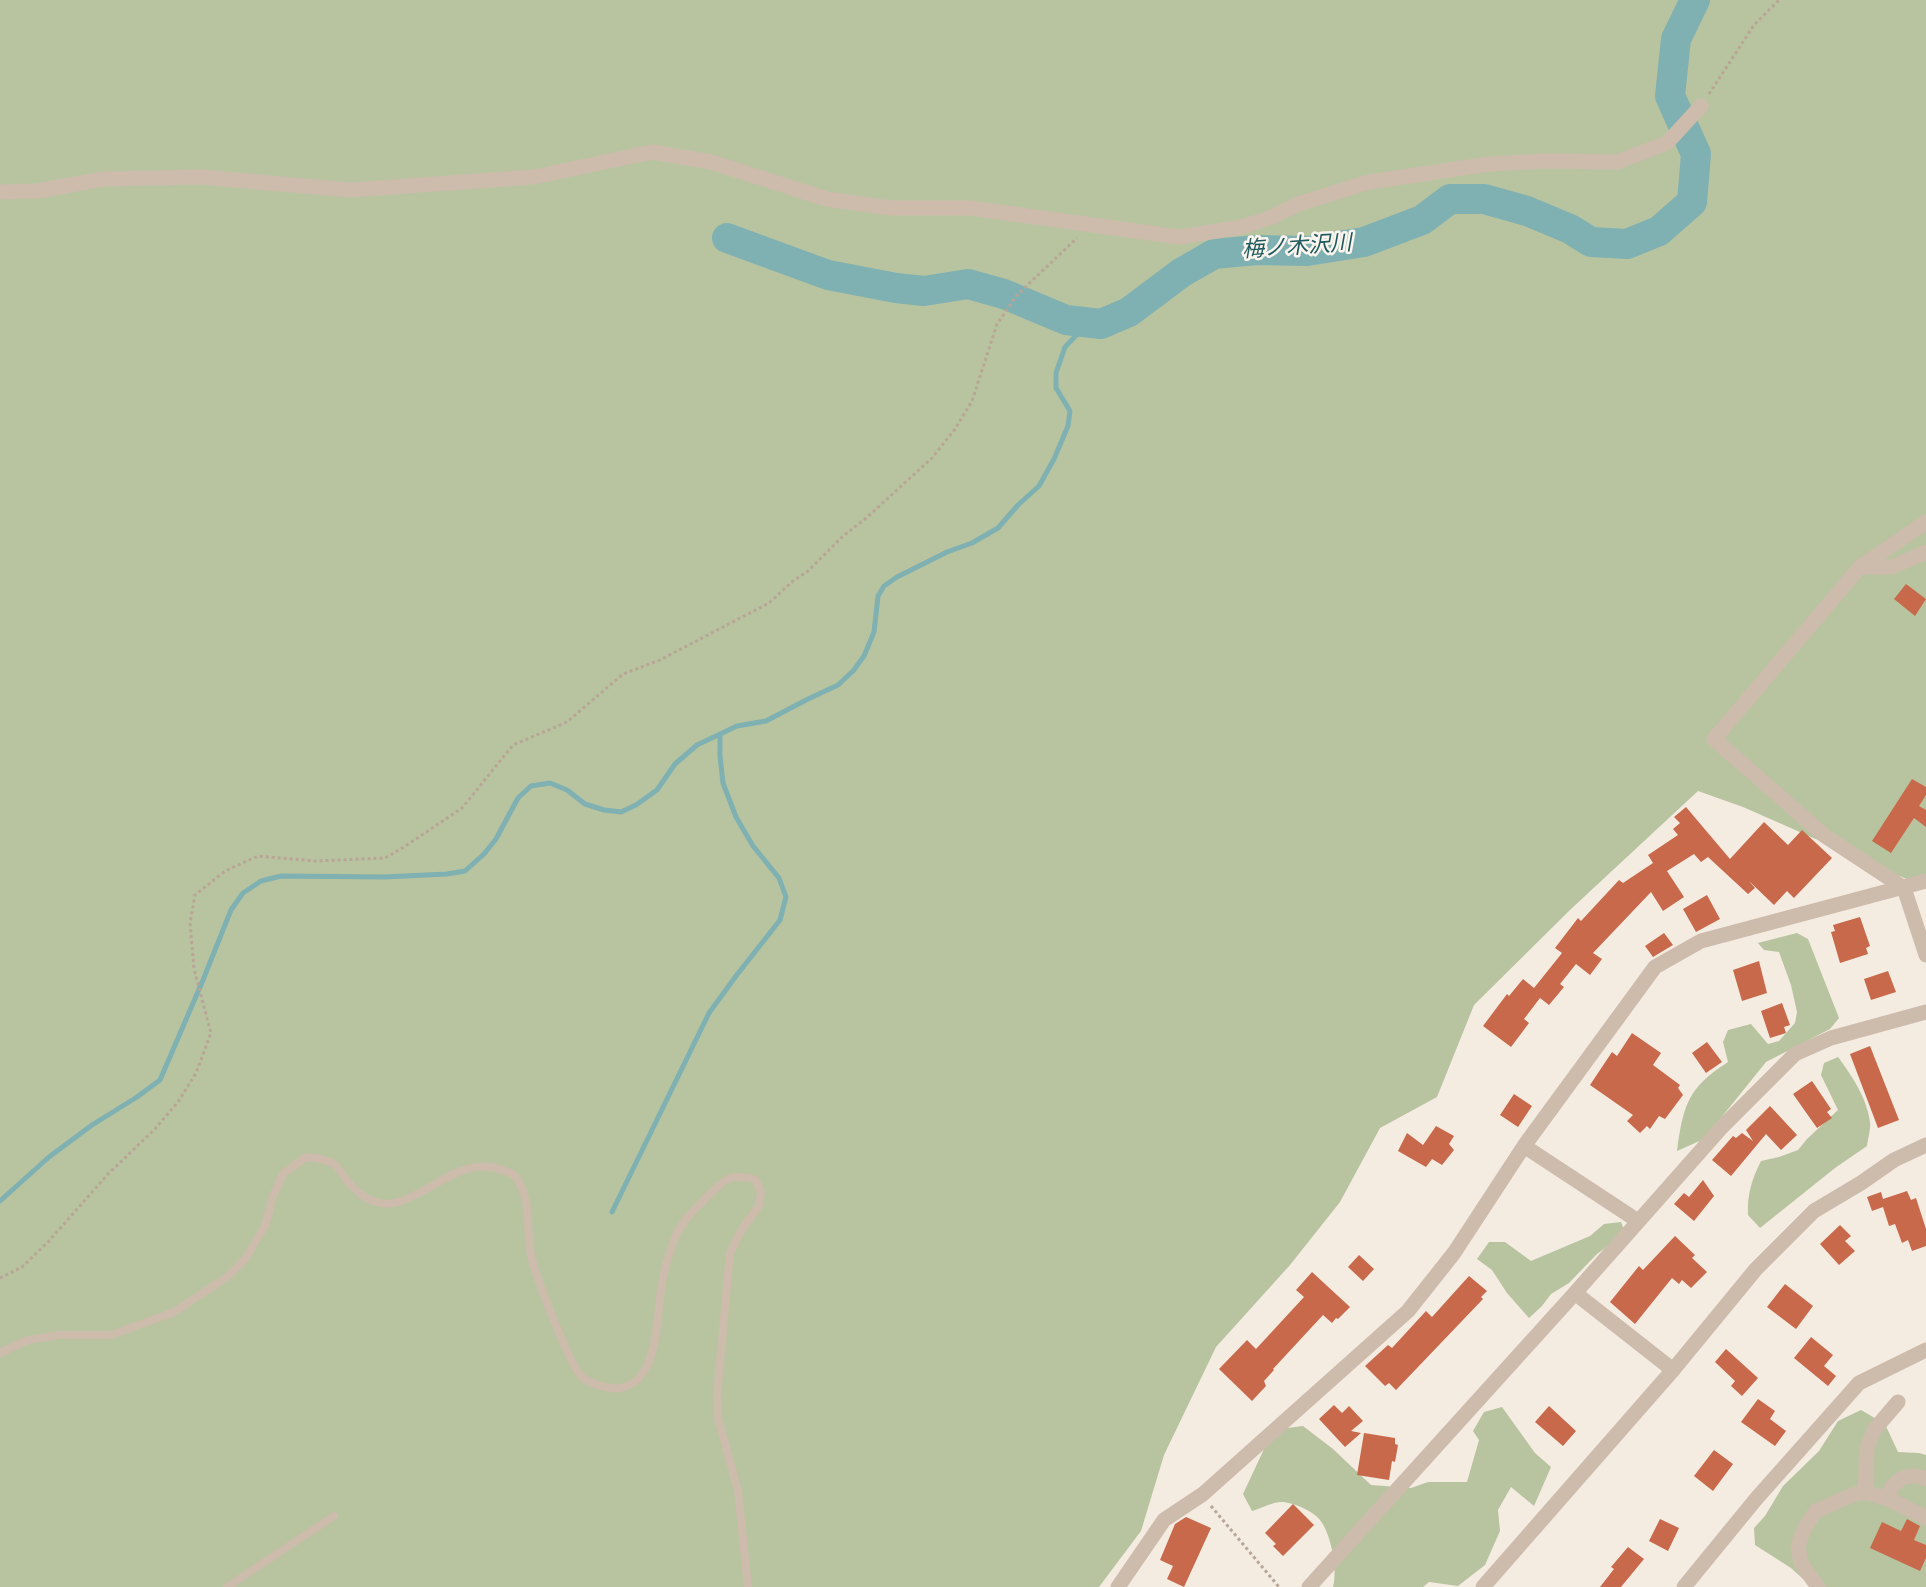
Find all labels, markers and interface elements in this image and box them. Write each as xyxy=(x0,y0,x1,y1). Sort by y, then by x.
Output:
water label: 梅ノ木沢川 xyxy=(1241,230,1353,264)

